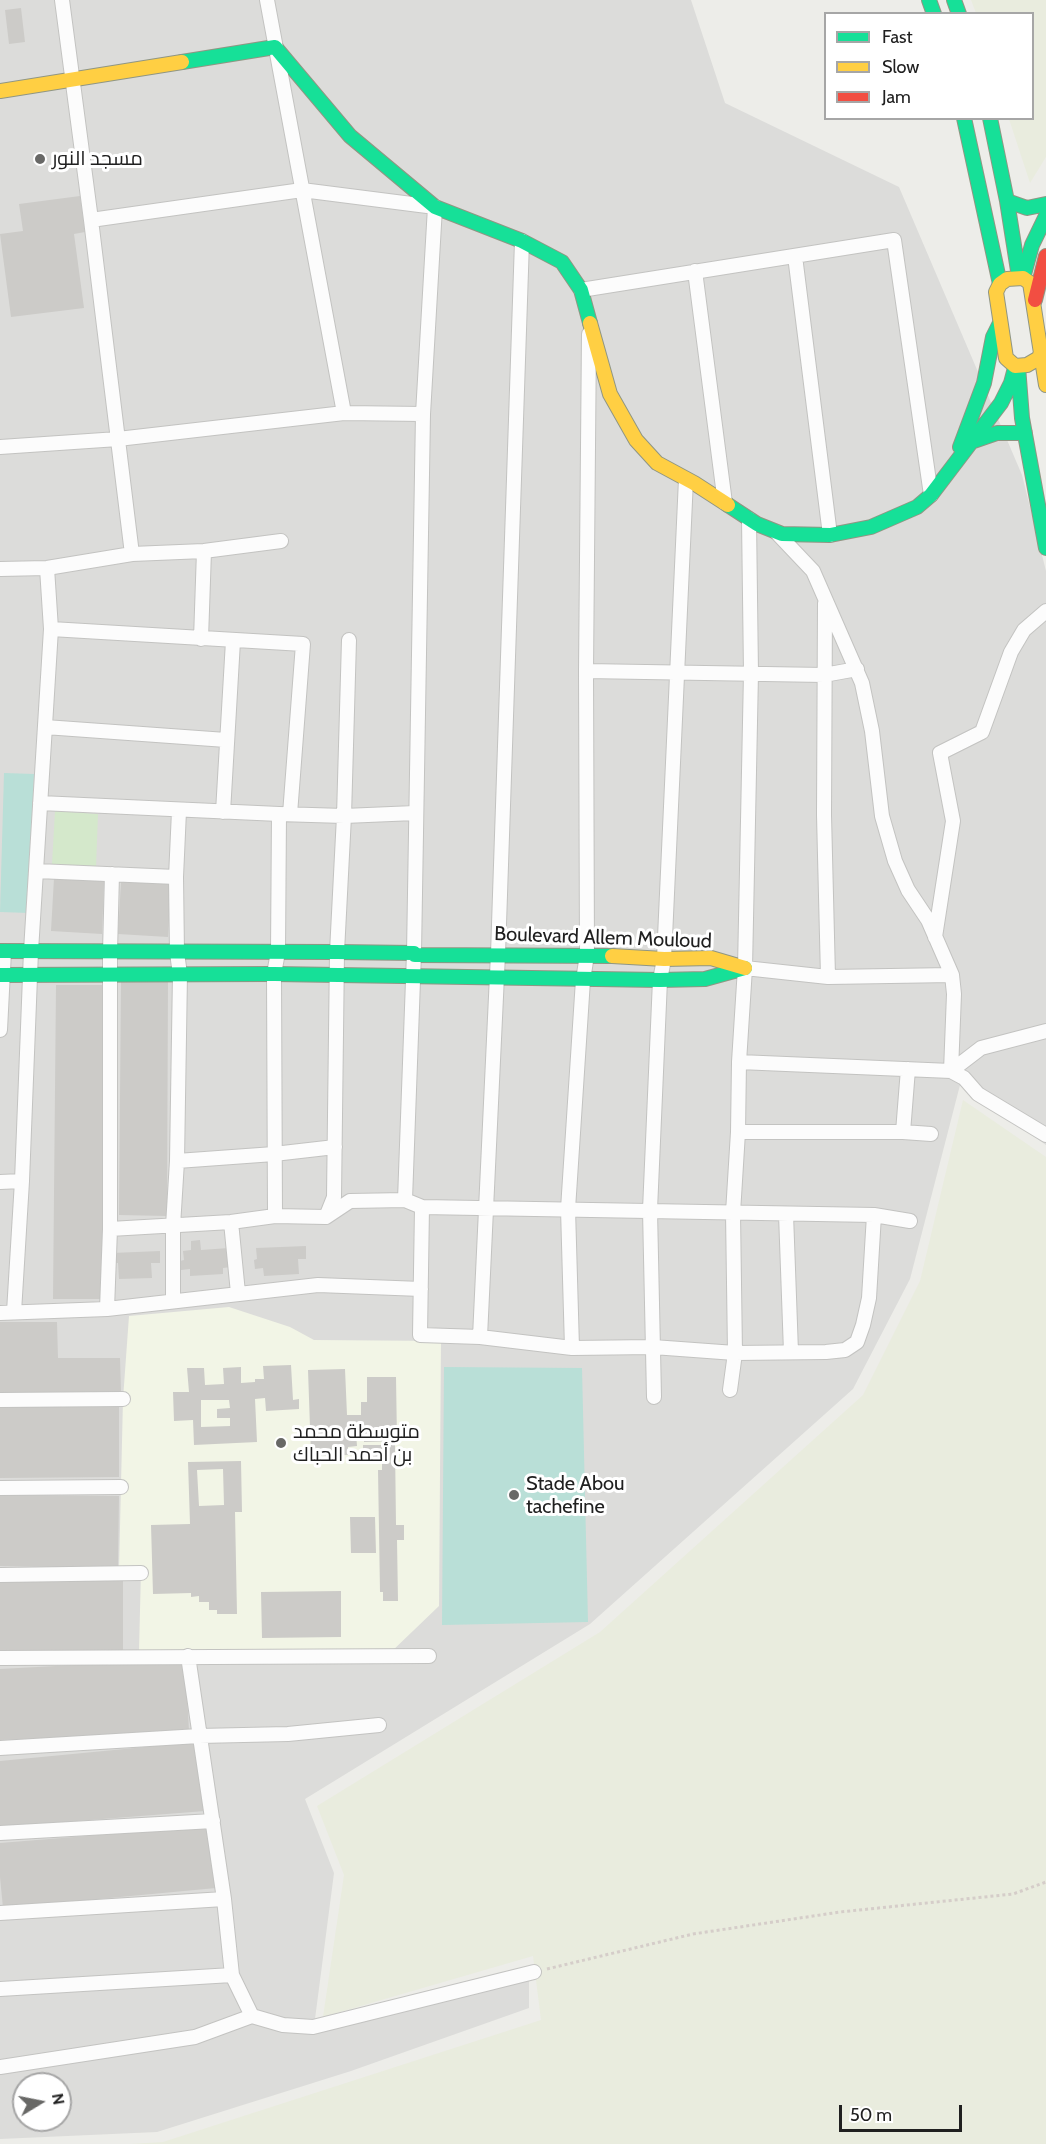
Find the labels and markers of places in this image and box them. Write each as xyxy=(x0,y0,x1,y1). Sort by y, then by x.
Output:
place label: مسجد النور xyxy=(52,147,143,171)
marker: مسجد النور xyxy=(33,152,47,166)
place label: متوسطة محمد بن أحمد الحباك xyxy=(293,1420,420,1467)
marker: متوسطة محمد بن أحمد الحباك xyxy=(274,1436,288,1450)
place label: Stade Abou tachefine xyxy=(526,1472,624,1519)
marker: Stade Abou tachefine xyxy=(507,1488,521,1502)

